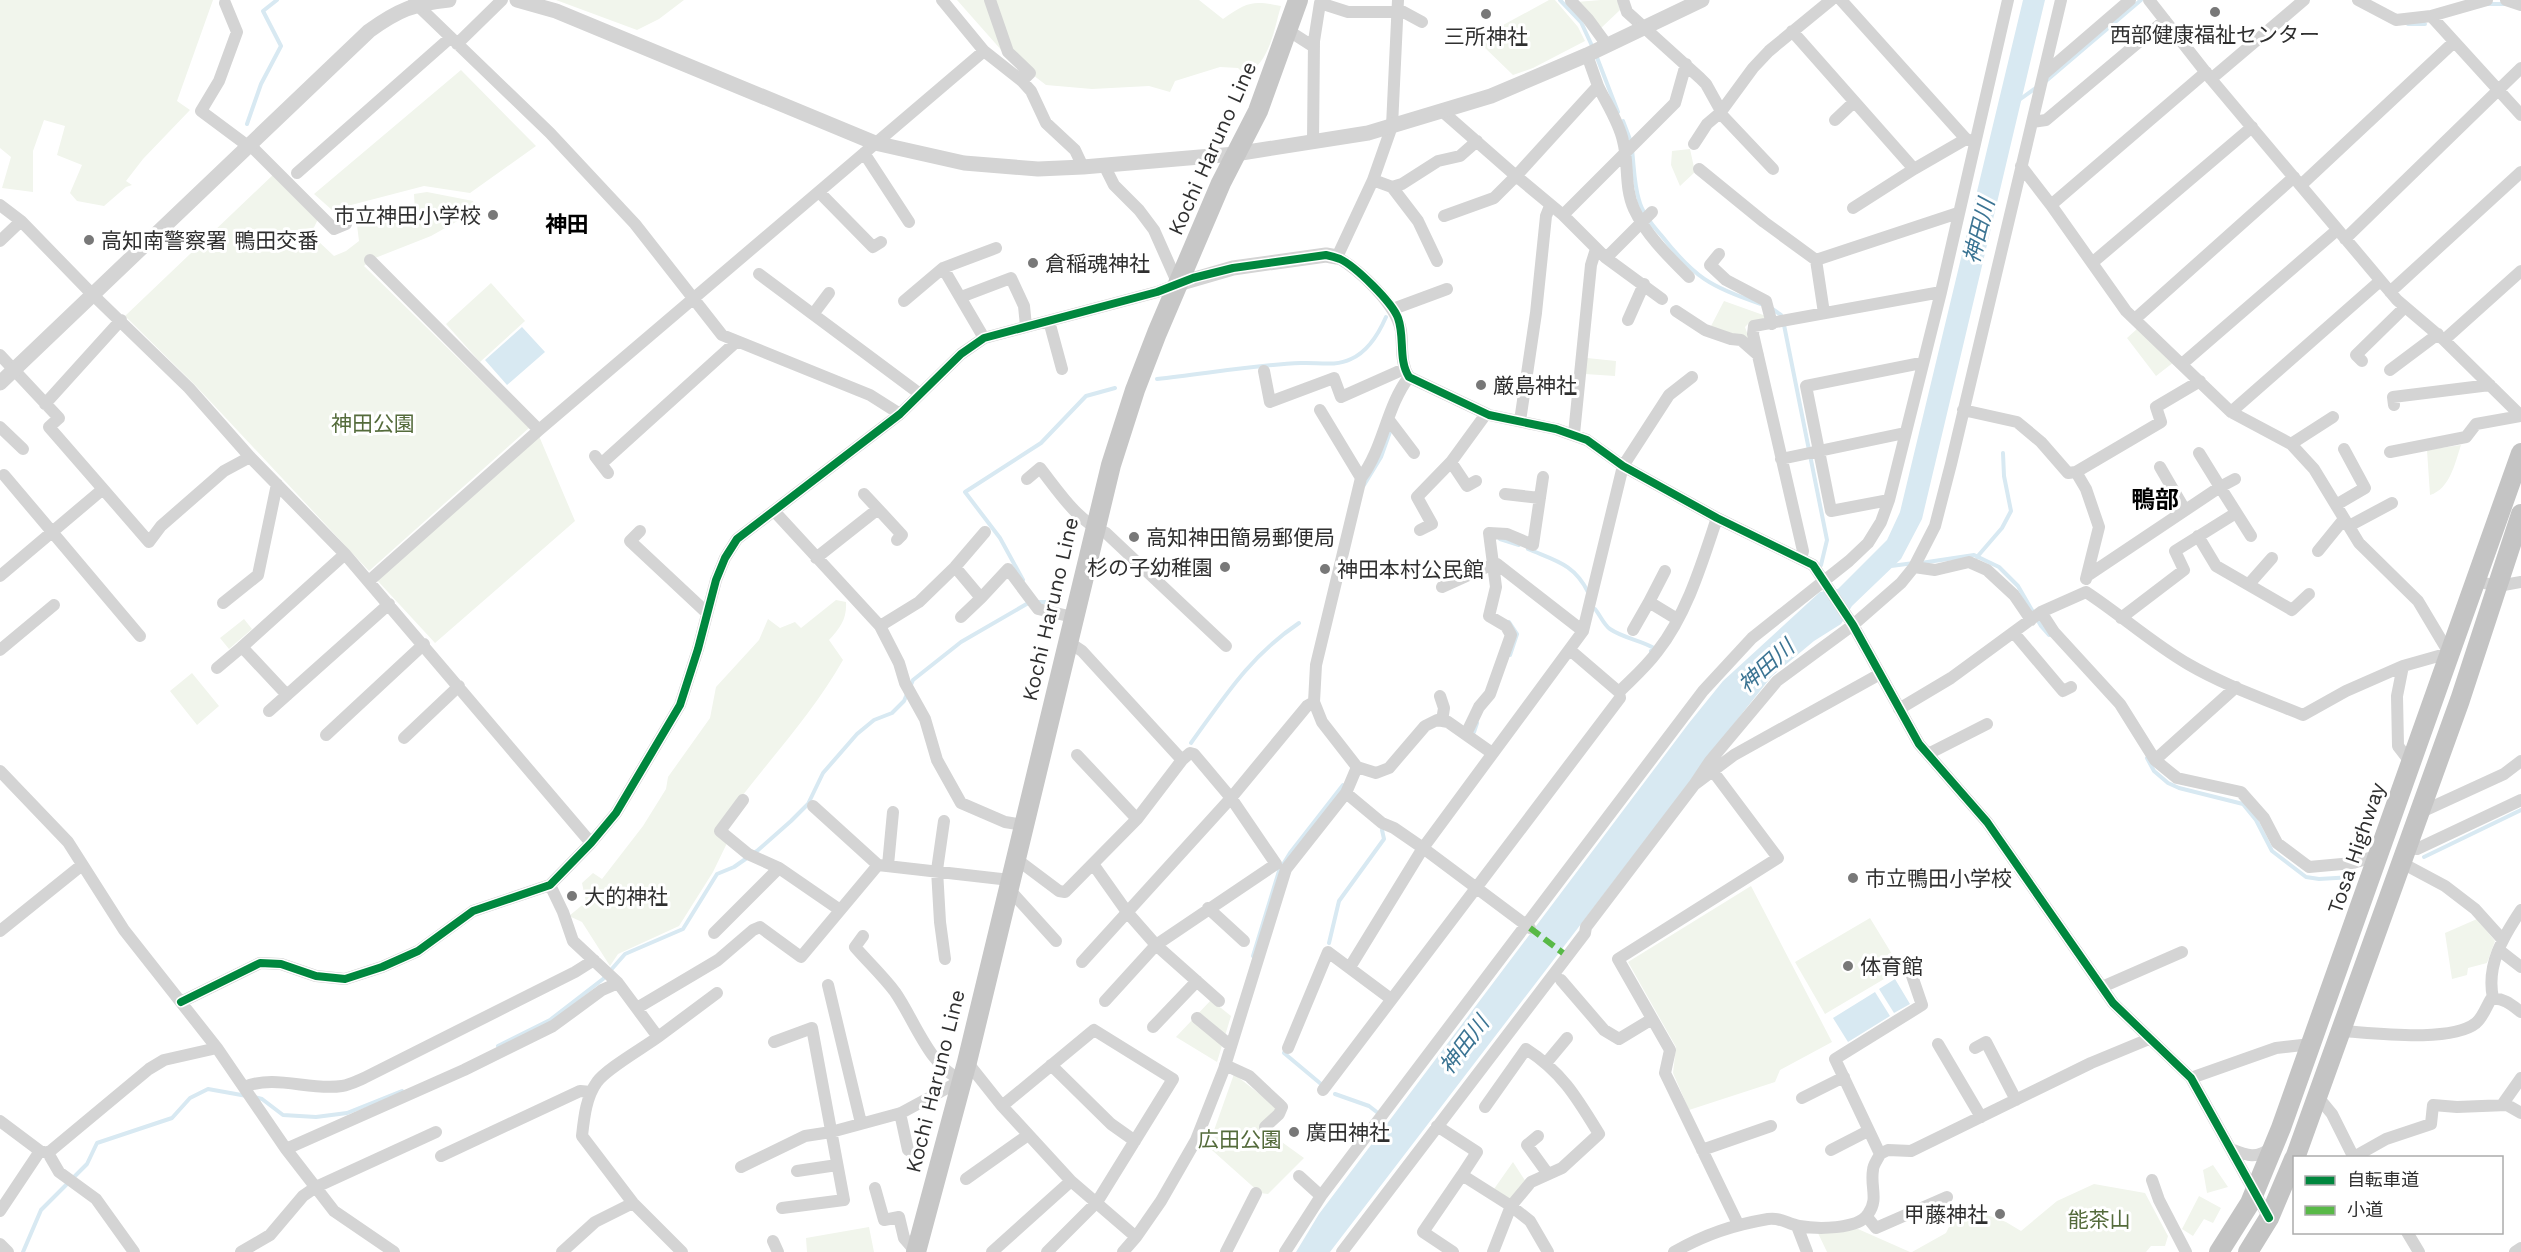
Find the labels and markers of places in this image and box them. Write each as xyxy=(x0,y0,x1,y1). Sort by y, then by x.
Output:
marker: 西部健康福祉センター xyxy=(2208,5,2222,19)
marker: 三所神社 xyxy=(1479,7,1493,21)
place label: 西部健康福祉センター xyxy=(2110,22,2320,47)
place label: 三所神社 xyxy=(1444,24,1528,49)
place label: 市立神田小学校 xyxy=(334,203,481,228)
marker: 市立神田小学校 xyxy=(486,208,500,222)
place label: 高知南警察署 鴨田交番 xyxy=(101,228,318,253)
marker: 高知南警察署 鴨田交番 xyxy=(82,233,96,247)
place label: 倉稲魂神社 xyxy=(1045,251,1150,276)
marker: 倉稲魂神社 xyxy=(1026,256,1040,270)
place label: 厳島神社 xyxy=(1493,373,1577,398)
marker: 厳島神社 xyxy=(1474,378,1488,392)
place label: 高知神田簡易郵便局 xyxy=(1146,525,1335,550)
marker: 高知神田簡易郵便局 xyxy=(1127,530,1141,544)
place label: 杉の子幼稚園 xyxy=(1087,555,1213,580)
place label: 神田本村公民館 xyxy=(1337,557,1484,582)
marker: 杉の子幼稚園 xyxy=(1218,560,1232,574)
marker: 神田本村公民館 xyxy=(1318,562,1332,576)
place label: 市立鴨田小学校 xyxy=(1865,866,2012,891)
marker: 市立鴨田小学校 xyxy=(1846,871,1860,885)
place label: 大的神社 xyxy=(584,884,668,909)
marker: 大的神社 xyxy=(565,889,579,903)
place label: 体育館 xyxy=(1860,954,1923,979)
marker: 体育館 xyxy=(1841,959,1855,973)
place label: 廣田神社 xyxy=(1306,1120,1390,1145)
marker: 廣田神社 xyxy=(1287,1125,1301,1139)
place label: 甲藤神社 xyxy=(1904,1202,1988,1227)
marker: 甲藤神社 xyxy=(1993,1207,2007,1221)

